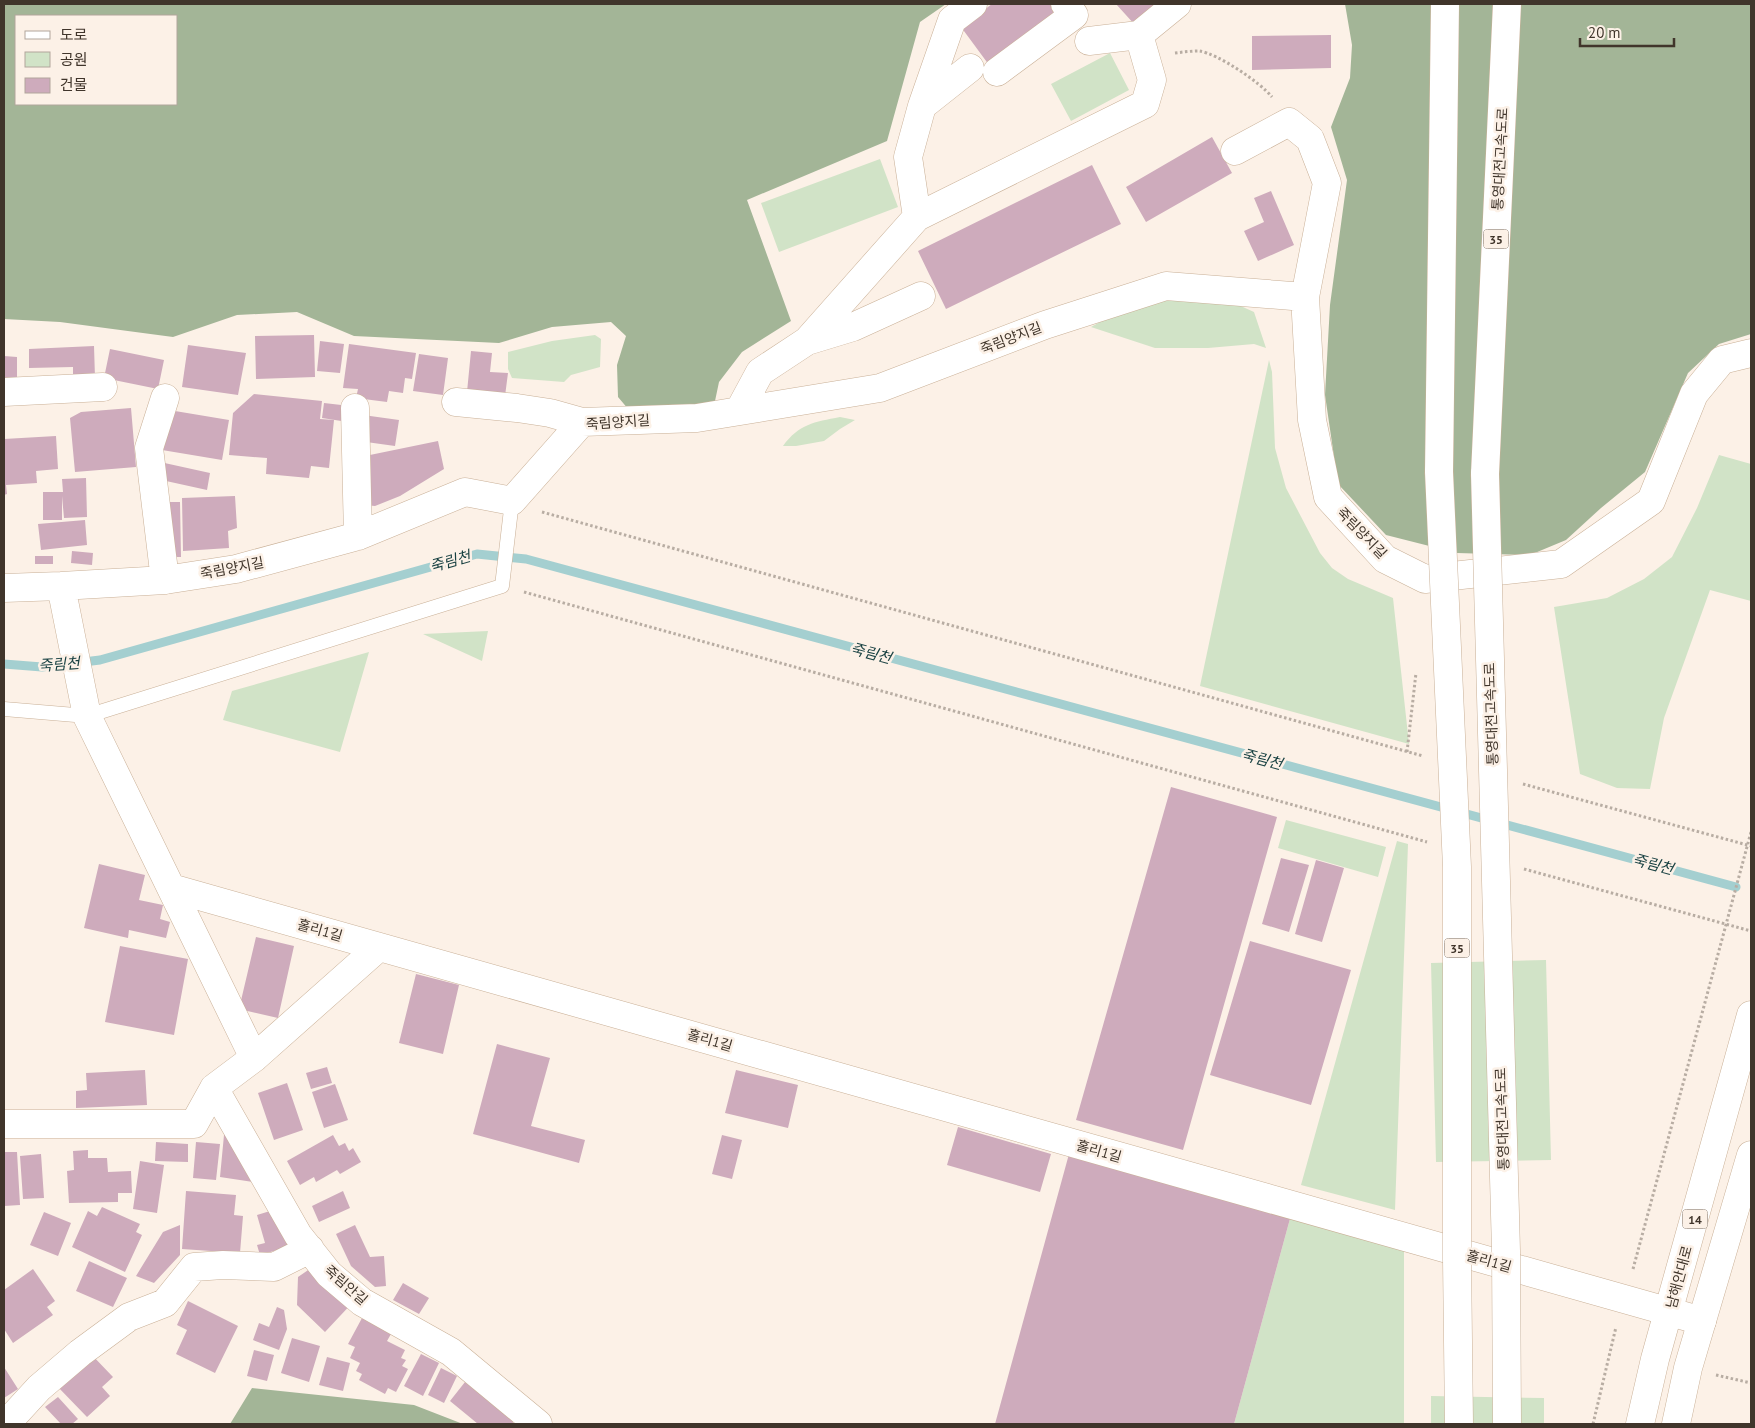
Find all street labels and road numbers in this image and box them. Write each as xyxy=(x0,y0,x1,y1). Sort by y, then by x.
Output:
street label: 통영대전고속도로 xyxy=(1488,107,1512,211)
road number: 35 xyxy=(1484,230,1508,248)
street label: 죽림양지길 xyxy=(978,318,1044,358)
street label: 죽림양지길 xyxy=(585,411,651,433)
street label: 죽림양지길 xyxy=(1333,504,1391,562)
street label: 죽림양지길 xyxy=(199,553,265,583)
street label: 통영대전고속도로 xyxy=(1480,662,1502,766)
street label: 홀리1길 xyxy=(295,915,345,945)
road number: 35 xyxy=(1444,938,1470,958)
street label: 홀리1길 xyxy=(685,1025,735,1055)
street label: 통영대전고속도로 xyxy=(1491,1067,1513,1171)
street label: 홀리1길 xyxy=(1074,1136,1124,1166)
road number: 14 xyxy=(1682,1210,1708,1228)
street label: 남해안대로 xyxy=(1662,1243,1696,1310)
street label: 홀리1길 xyxy=(1464,1246,1514,1276)
street label: 죽림안길 xyxy=(321,1261,371,1309)

